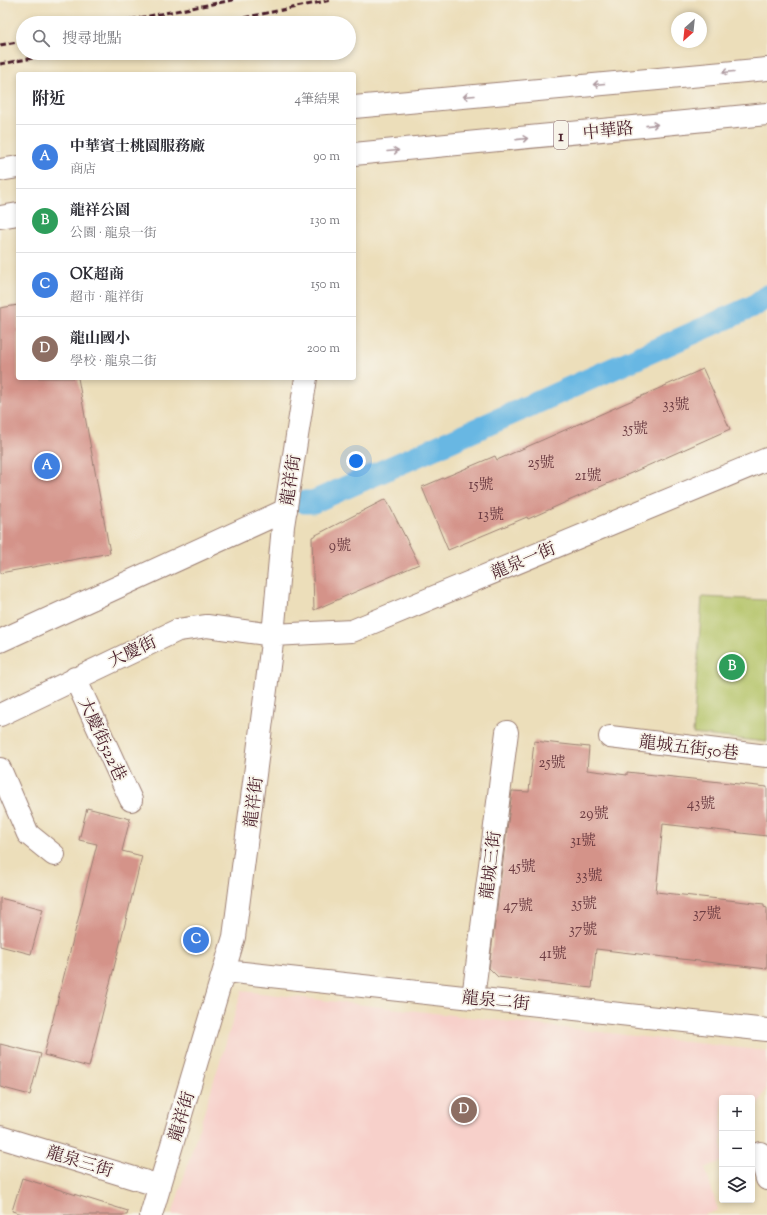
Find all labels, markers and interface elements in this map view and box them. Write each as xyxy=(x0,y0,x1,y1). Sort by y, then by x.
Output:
north arrow xyxy=(671,12,707,48)
search box xyxy=(16,16,356,60)
icon: search xyxy=(30,27,52,49)
text: 搜尋地點 xyxy=(62,29,122,50)
one-way arrow xyxy=(722,69,735,76)
one-way arrow xyxy=(593,81,606,88)
text: 附近 xyxy=(32,88,66,112)
text: 4筆結果 xyxy=(294,91,340,109)
one-way arrow xyxy=(463,92,476,100)
street label: 中華路 xyxy=(582,117,635,147)
road number: 1 xyxy=(554,121,568,149)
one-way arrow xyxy=(645,122,658,129)
one-way arrow xyxy=(515,135,528,142)
text: 中華賓士桃園服務廠 xyxy=(70,137,205,158)
one-way arrow xyxy=(386,147,399,155)
text: A xyxy=(40,148,50,166)
text: 90 m xyxy=(313,148,340,166)
text: 商店 xyxy=(70,161,96,179)
text: 龍祥公園 xyxy=(70,201,130,222)
text: B xyxy=(41,212,49,230)
text: 130 m xyxy=(310,212,340,230)
text: 公園 · 龍泉一街 xyxy=(70,225,157,243)
text: OK超商 xyxy=(70,265,124,286)
text: C xyxy=(40,276,50,294)
text: 150 m xyxy=(311,276,340,294)
text: 超市 · 龍祥街 xyxy=(70,289,144,307)
text: 龍山國小 xyxy=(70,329,130,350)
text: D xyxy=(40,340,50,358)
text: 200 m xyxy=(307,340,340,358)
text: 學校 · 龍泉二街 xyxy=(70,353,157,371)
house number: 33號 xyxy=(662,395,690,416)
house number: 35號 xyxy=(622,419,648,440)
pin: A xyxy=(34,451,60,481)
your location xyxy=(346,451,366,471)
street label: 龍祥街 xyxy=(276,453,308,507)
house number: 25號 xyxy=(527,453,555,474)
house number: 21號 xyxy=(574,466,602,487)
house number: 15號 xyxy=(468,475,494,496)
house number: 13號 xyxy=(478,505,504,526)
house number: 9號 xyxy=(329,536,351,557)
street label: 龍泉一街 xyxy=(488,538,560,586)
street label: 大慶街 xyxy=(105,631,161,674)
pin: B xyxy=(719,652,745,682)
street label: 大慶街522巷 xyxy=(71,694,131,786)
street label: 龍城五街50巷 xyxy=(638,731,740,767)
house number: 25號 xyxy=(538,753,566,774)
street label: 龍祥街 xyxy=(240,775,270,829)
house number: 43號 xyxy=(687,794,715,815)
house number: 29號 xyxy=(579,804,609,825)
street label: 龍城三街 xyxy=(476,830,508,900)
house number: 31號 xyxy=(570,831,596,852)
house number: 45號 xyxy=(508,857,536,878)
house number: 33號 xyxy=(575,866,603,887)
house number: 35號 xyxy=(571,894,597,915)
house number: 47號 xyxy=(503,896,533,917)
house number: 37號 xyxy=(693,904,721,925)
house number: 37號 xyxy=(569,920,597,941)
pin: C xyxy=(183,925,209,955)
house number: 41號 xyxy=(539,944,567,965)
street label: 龍泉二街 xyxy=(461,987,531,1017)
street label: 龍祥街 xyxy=(164,1089,202,1144)
pin: D xyxy=(451,1095,477,1125)
map controls xyxy=(719,1095,755,1203)
button: + xyxy=(719,1095,755,1131)
button: − xyxy=(719,1131,755,1167)
street label: 龍泉三街 xyxy=(43,1141,115,1184)
button: layers xyxy=(719,1167,755,1203)

